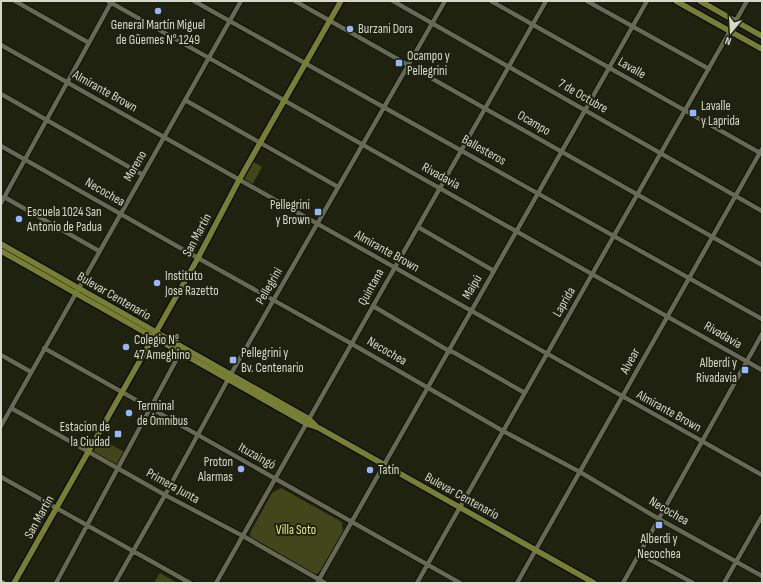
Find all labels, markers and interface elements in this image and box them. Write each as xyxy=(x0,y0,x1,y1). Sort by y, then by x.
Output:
marker: General Martín Miguel de Güemes N° 1249 xyxy=(153,6,163,16)
north arrow xyxy=(711,12,751,52)
place label: General Martín Miguel de Güemes N° 1249 xyxy=(111,17,205,48)
place label: Burzani Dora xyxy=(358,21,413,37)
marker: Burzani Dora xyxy=(345,24,355,34)
text: N xyxy=(723,34,733,48)
place label: Ocampo y Pellegrini xyxy=(407,48,450,79)
street label: Lavalle xyxy=(615,54,649,82)
marker: Ocampo y Pellegrini xyxy=(394,58,404,68)
street label: Almirante Brown xyxy=(69,66,140,115)
street label: 7 de Octubre xyxy=(555,75,611,117)
place label: Lavalle y Laprida xyxy=(701,98,740,129)
street label: Ocampo xyxy=(515,107,553,139)
marker: Lavalle y Laprida xyxy=(688,108,698,118)
street label: Ballesteros xyxy=(459,131,509,169)
street label: Moreno xyxy=(120,148,150,184)
street label: Rivadavia xyxy=(419,159,463,193)
street label: Necochea xyxy=(82,174,128,210)
place label: Pellegrini y Brown xyxy=(270,197,310,228)
place label: Escuela 1024 San Antonio de Padua xyxy=(26,204,102,235)
marker: Pellegrini y Brown xyxy=(313,207,323,217)
street label: San Martín xyxy=(179,211,215,259)
marker: Escuela 1024 San Antonio de Padua xyxy=(14,214,24,224)
street label: Almirante Brown xyxy=(351,226,422,275)
street label: Pellegrini xyxy=(252,265,286,307)
street label: Quintana xyxy=(354,266,388,308)
street label: Bulevar Centenario xyxy=(74,268,154,324)
place label: Instituto Jose Razetto xyxy=(164,268,219,299)
street label: Maipú xyxy=(459,272,485,302)
marker: Instituto Jose Razetto xyxy=(152,278,162,288)
street label: Laprida xyxy=(549,284,579,320)
street label: Rivadavia xyxy=(701,318,745,352)
place label: Colegio Nº 47 Ameghino xyxy=(134,332,190,363)
street label: Necochea xyxy=(364,333,410,369)
marker: Colegio Nº 47 Ameghino xyxy=(121,342,131,352)
place label: Pellegrini y Bv. Centenario xyxy=(241,345,304,376)
street label: Alvear xyxy=(616,345,644,378)
marker: Pellegrini y Bv. Centenario xyxy=(228,355,238,365)
place label: Alberdi y Rivadavia xyxy=(696,355,737,386)
marker: Alberdi y Rivadavia xyxy=(740,365,750,375)
street label: Almirante Brown xyxy=(633,386,704,435)
place label: Terminal de Ómnibus xyxy=(137,398,188,429)
marker: Terminal de Ómnibus xyxy=(124,408,134,418)
place label: Estacion de la Ciudad xyxy=(60,419,110,450)
marker: Estacion de la Ciudad xyxy=(113,429,123,439)
street label: Ituzaingó xyxy=(236,439,278,473)
place label: Proton Alarmas xyxy=(197,454,233,485)
place label: Tatín xyxy=(378,462,399,478)
marker: Proton Alarmas xyxy=(236,464,246,474)
street label: Primera Junta xyxy=(144,465,202,507)
marker: Tatín xyxy=(365,465,375,475)
street label: Bulevar Centenario xyxy=(422,469,502,523)
street label: San Martín xyxy=(21,493,57,541)
street label: Necochea xyxy=(646,493,692,529)
marker: Alberdi y Necochea xyxy=(654,520,664,530)
park label: Villa Soto xyxy=(276,522,316,538)
place label: Alberdi y Necochea xyxy=(637,531,681,562)

